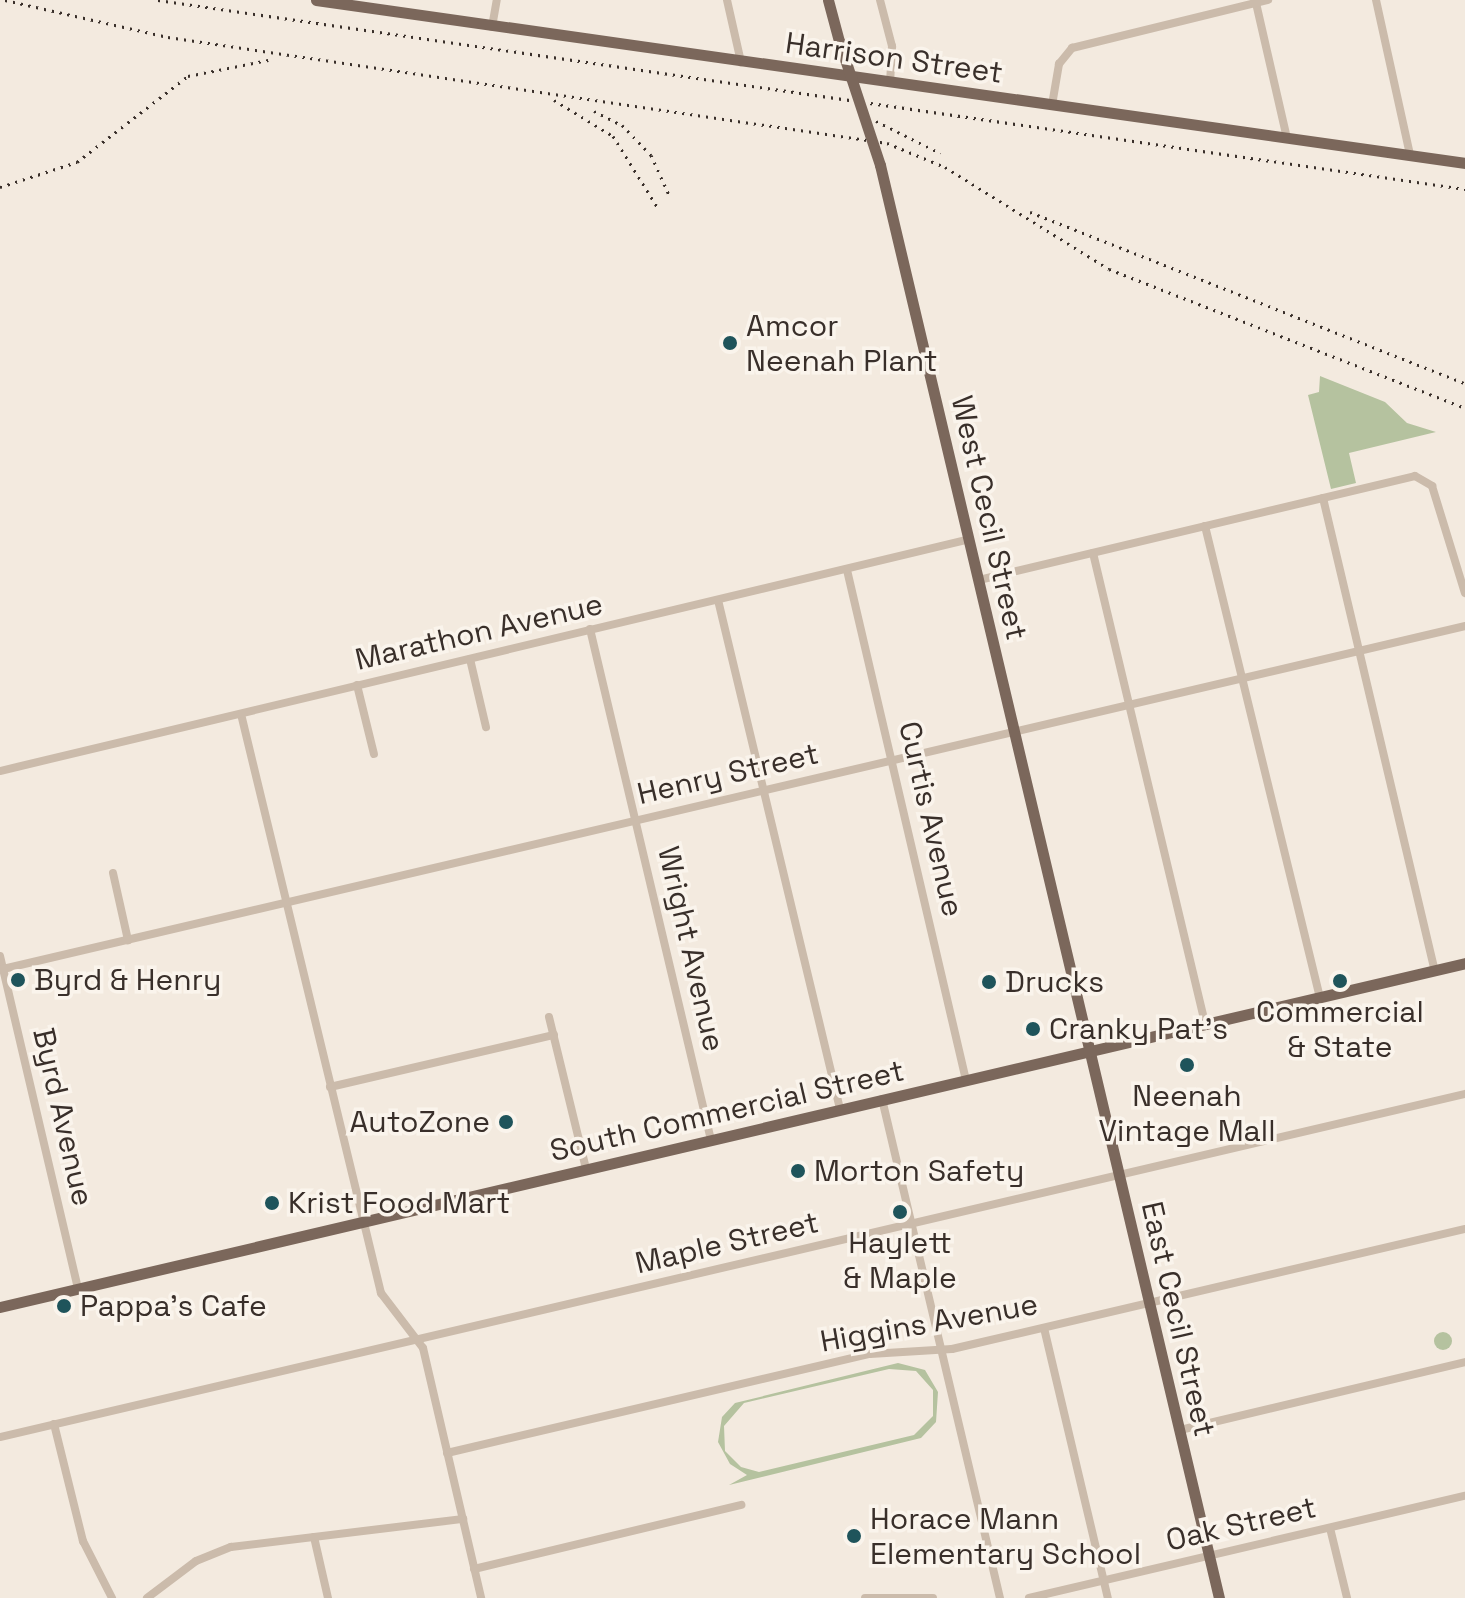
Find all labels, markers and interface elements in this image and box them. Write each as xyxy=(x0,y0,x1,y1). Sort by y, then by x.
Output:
street label: Harrison Street xyxy=(783,25,1005,91)
place label: Amcor Neenah Plant xyxy=(746,308,938,378)
marker: Amcor Neenah Plant xyxy=(721,334,739,352)
street label: West Cecil Street xyxy=(943,392,1035,644)
street label: Marathon Avenue xyxy=(352,586,606,678)
street label: Curtis Avenue xyxy=(891,718,971,920)
street label: Henry Street xyxy=(634,736,822,812)
street label: Wright Avenue xyxy=(650,843,732,1055)
place label: Byrd & Henry xyxy=(34,962,221,998)
place label: Drucks xyxy=(1005,964,1104,1000)
marker: Byrd & Henry xyxy=(9,971,27,989)
marker: Commercial & State xyxy=(1331,972,1349,990)
marker: Drucks xyxy=(980,973,998,991)
place label: Commercial & State xyxy=(1256,994,1424,1064)
place label: Cranky Pat's xyxy=(1049,1011,1228,1047)
marker: Cranky Pat's xyxy=(1024,1020,1042,1038)
street label: Byrd Avenue xyxy=(25,1024,101,1210)
street label: South Commercial Street xyxy=(546,1053,908,1169)
marker: Neenah Vintage Mall xyxy=(1178,1056,1196,1074)
place label: Neenah Vintage Mall xyxy=(1098,1078,1276,1148)
place label: AutoZone xyxy=(349,1104,490,1140)
marker: AutoZone xyxy=(497,1113,515,1131)
place label: Morton Safety xyxy=(814,1153,1024,1189)
marker: Morton Safety xyxy=(789,1162,807,1180)
place label: Krist Food Mart xyxy=(288,1185,510,1221)
marker: Krist Food Mart xyxy=(263,1194,281,1212)
street label: East Cecil Street xyxy=(1133,1198,1223,1440)
marker: Haylett & Maple xyxy=(891,1203,909,1221)
street label: Maple Street xyxy=(632,1204,822,1282)
place label: Haylett & Maple xyxy=(843,1225,957,1296)
street label: Higgins Avenue xyxy=(817,1286,1041,1360)
place label: Pappa's Cafe xyxy=(80,1288,267,1324)
marker: Pappa's Cafe xyxy=(55,1297,73,1315)
street label: Oak Street xyxy=(1162,1489,1320,1559)
place label: Horace Mann Elementary School xyxy=(870,1501,1141,1572)
marker: Horace Mann Elementary School xyxy=(845,1527,863,1545)

